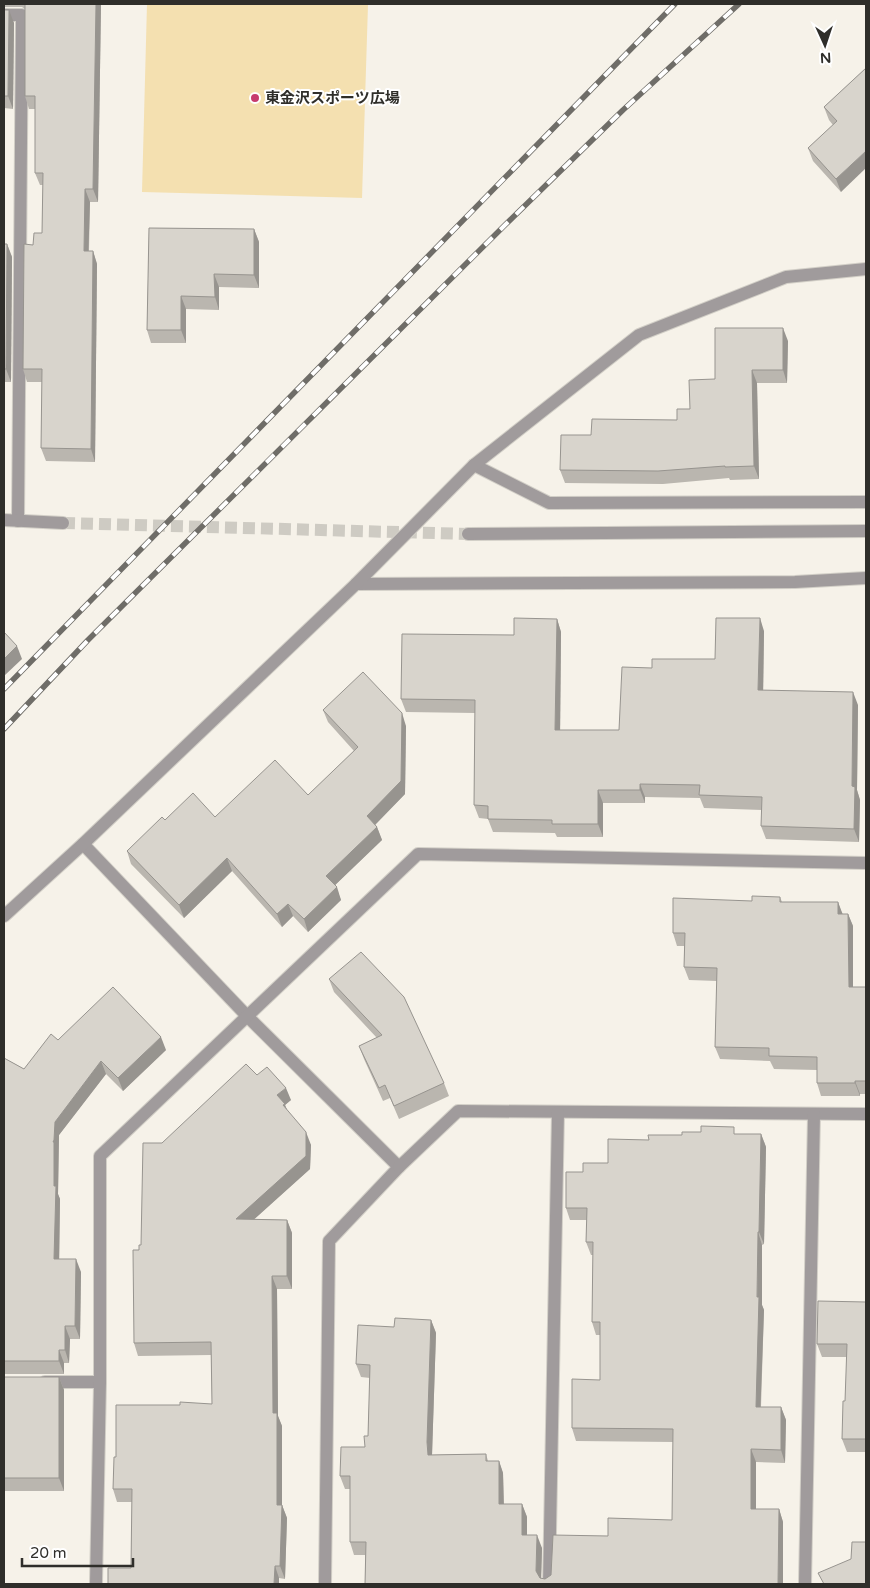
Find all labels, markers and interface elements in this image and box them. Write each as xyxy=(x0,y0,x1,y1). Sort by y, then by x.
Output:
north arrow xyxy=(800,20,850,70)
text: N xyxy=(820,49,832,66)
place label: 東金沢スポーツ広場 xyxy=(265,89,400,107)
marker: 東金沢スポーツ広場 xyxy=(249,92,261,104)
scale bar xyxy=(22,1536,134,1568)
text: 20 m xyxy=(30,1544,67,1562)

